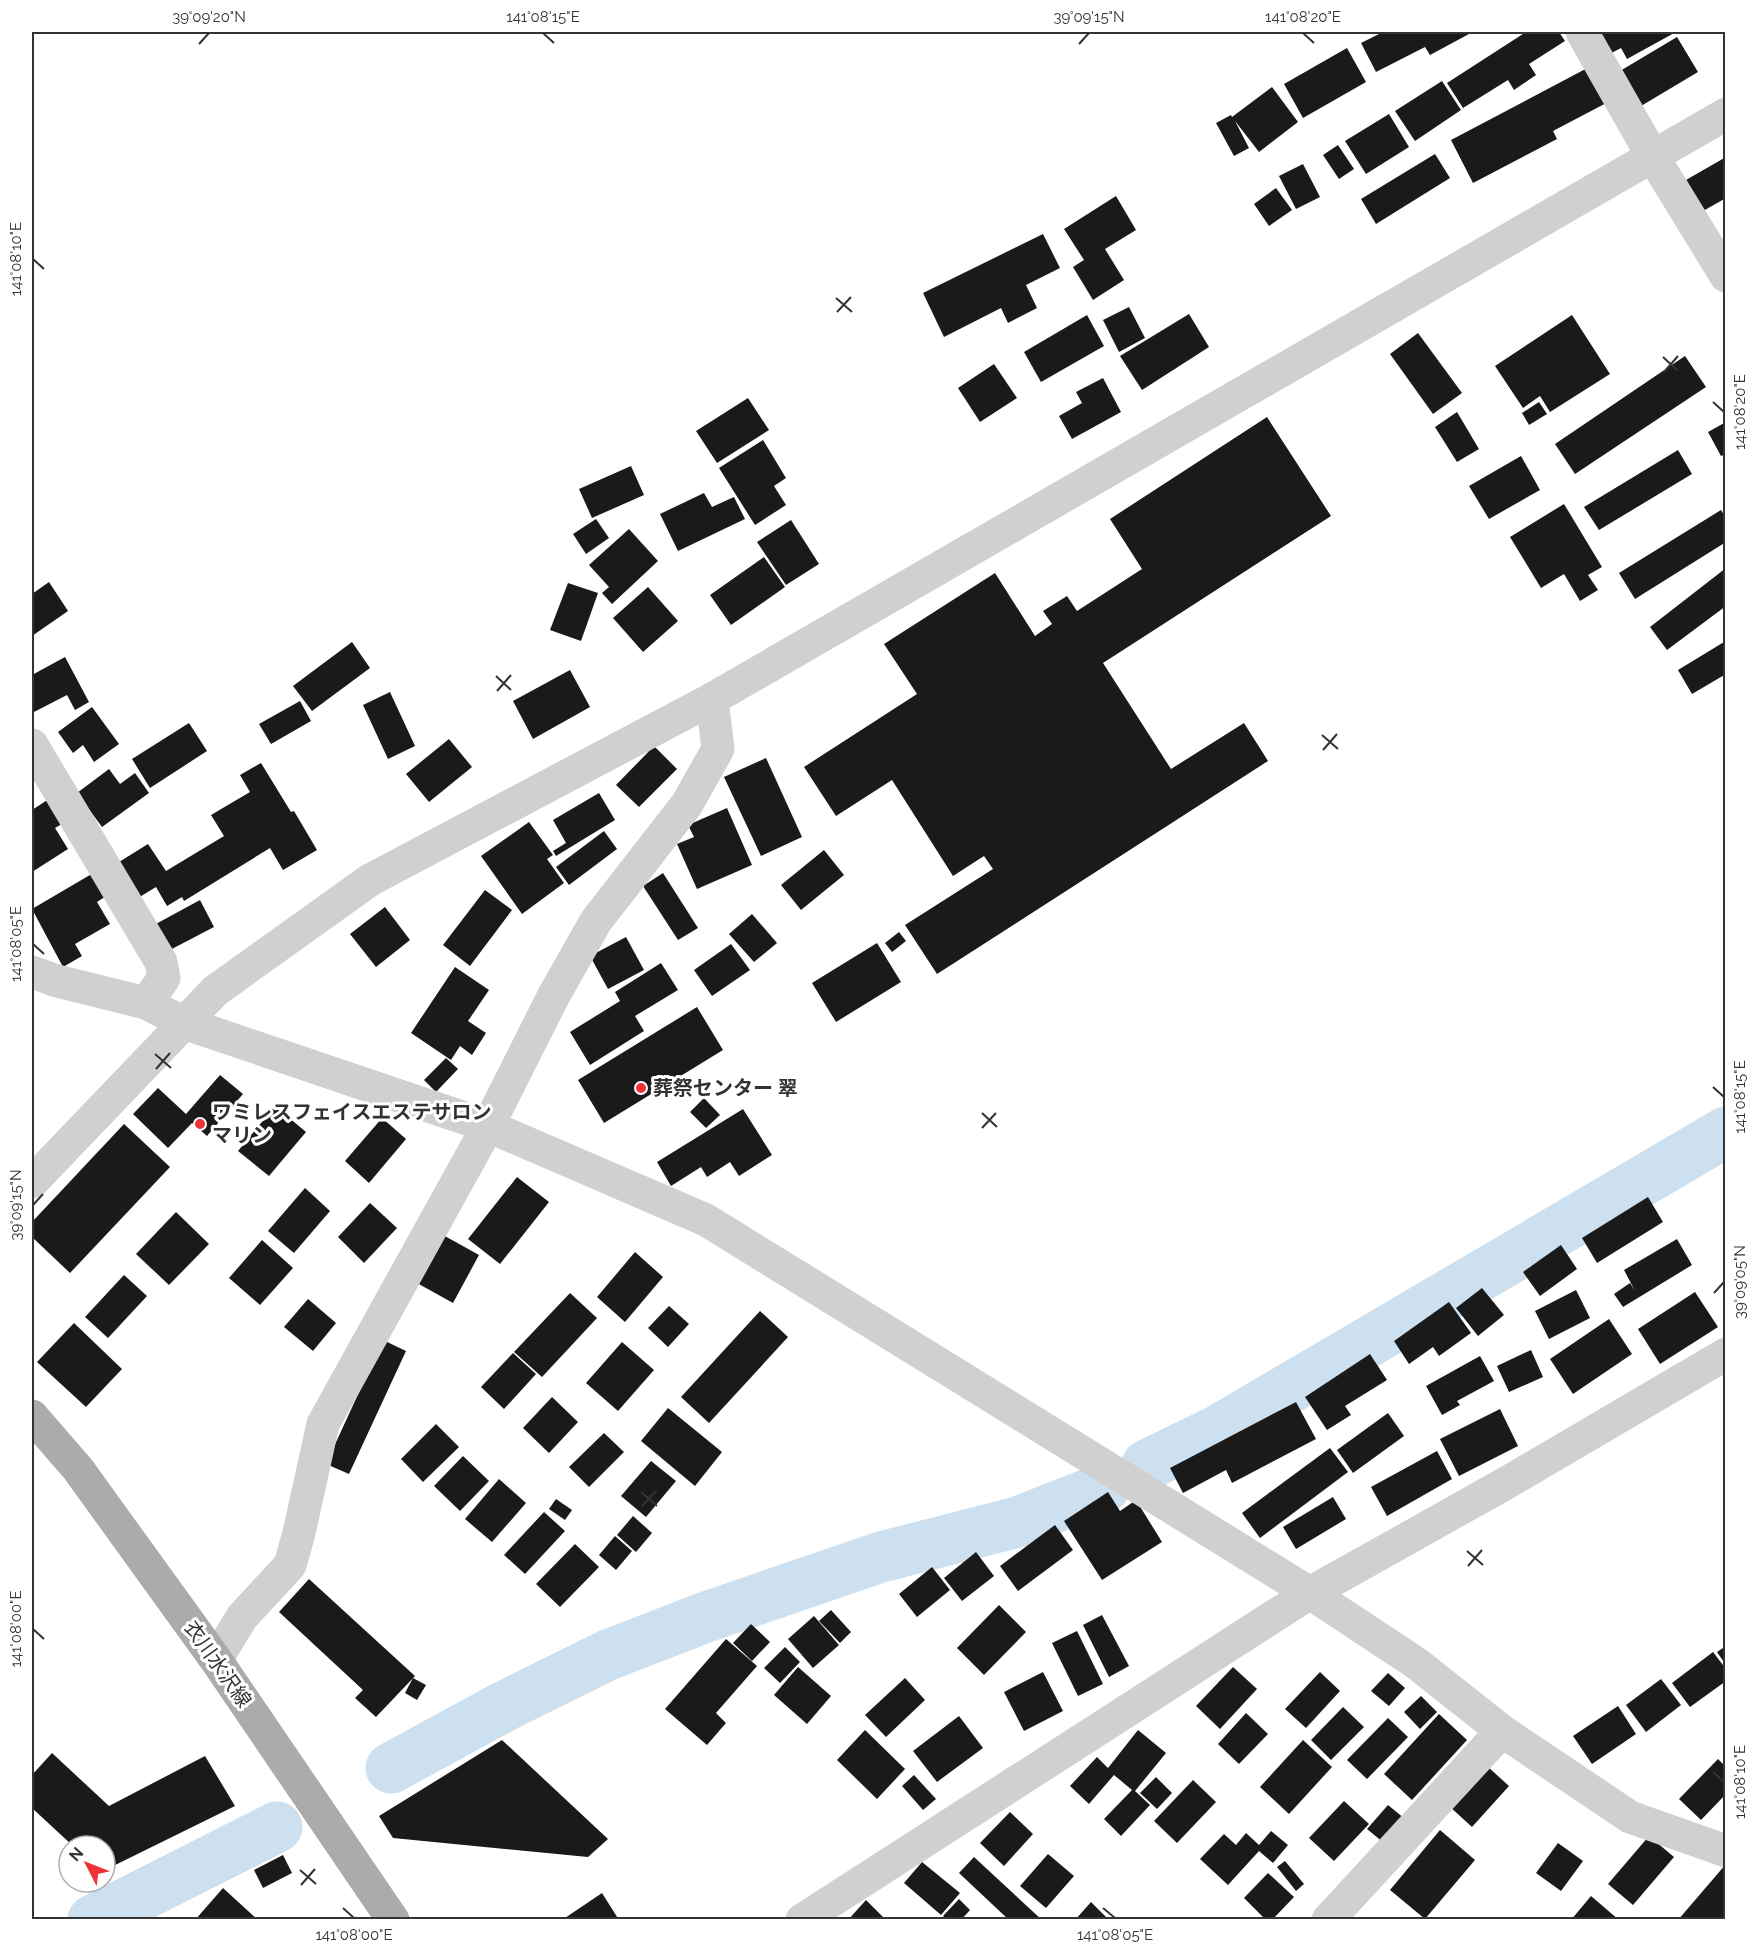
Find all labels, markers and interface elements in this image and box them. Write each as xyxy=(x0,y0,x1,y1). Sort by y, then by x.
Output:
text: 39°09'20"N xyxy=(172,8,246,26)
text: 141°08'15"E xyxy=(506,8,580,26)
text: 39°09'15"N xyxy=(1053,8,1125,26)
text: 141°08'20"E xyxy=(1265,8,1341,26)
text: 141°08'10"E xyxy=(7,222,25,296)
text: 141°08'20"E xyxy=(1731,374,1749,450)
text: 141°08'05"E xyxy=(7,906,25,982)
text: 141°08'15"E xyxy=(1731,1060,1749,1134)
place label: 葬祭センター 翠 xyxy=(653,1076,798,1100)
marker: 葬祭センター 翠 xyxy=(634,1081,648,1095)
place label: ワミレスフェイスエステサロン マリン xyxy=(212,1100,491,1147)
marker: ワミレスフェイスエステサロン マリン xyxy=(193,1117,207,1131)
text: 39°09'15"N xyxy=(7,1169,25,1241)
text: 39°09'05"N xyxy=(1731,1245,1749,1319)
text: 141°08'00"E xyxy=(7,1590,25,1668)
street label: 衣川水沢線 xyxy=(179,1616,257,1712)
text: 141°08'10"E xyxy=(1731,1745,1749,1819)
north arrow xyxy=(57,1834,117,1894)
text: N xyxy=(65,1843,87,1865)
text: 141°08'00"E xyxy=(315,1926,393,1944)
text: 141°08'05"E xyxy=(1077,1926,1153,1944)

